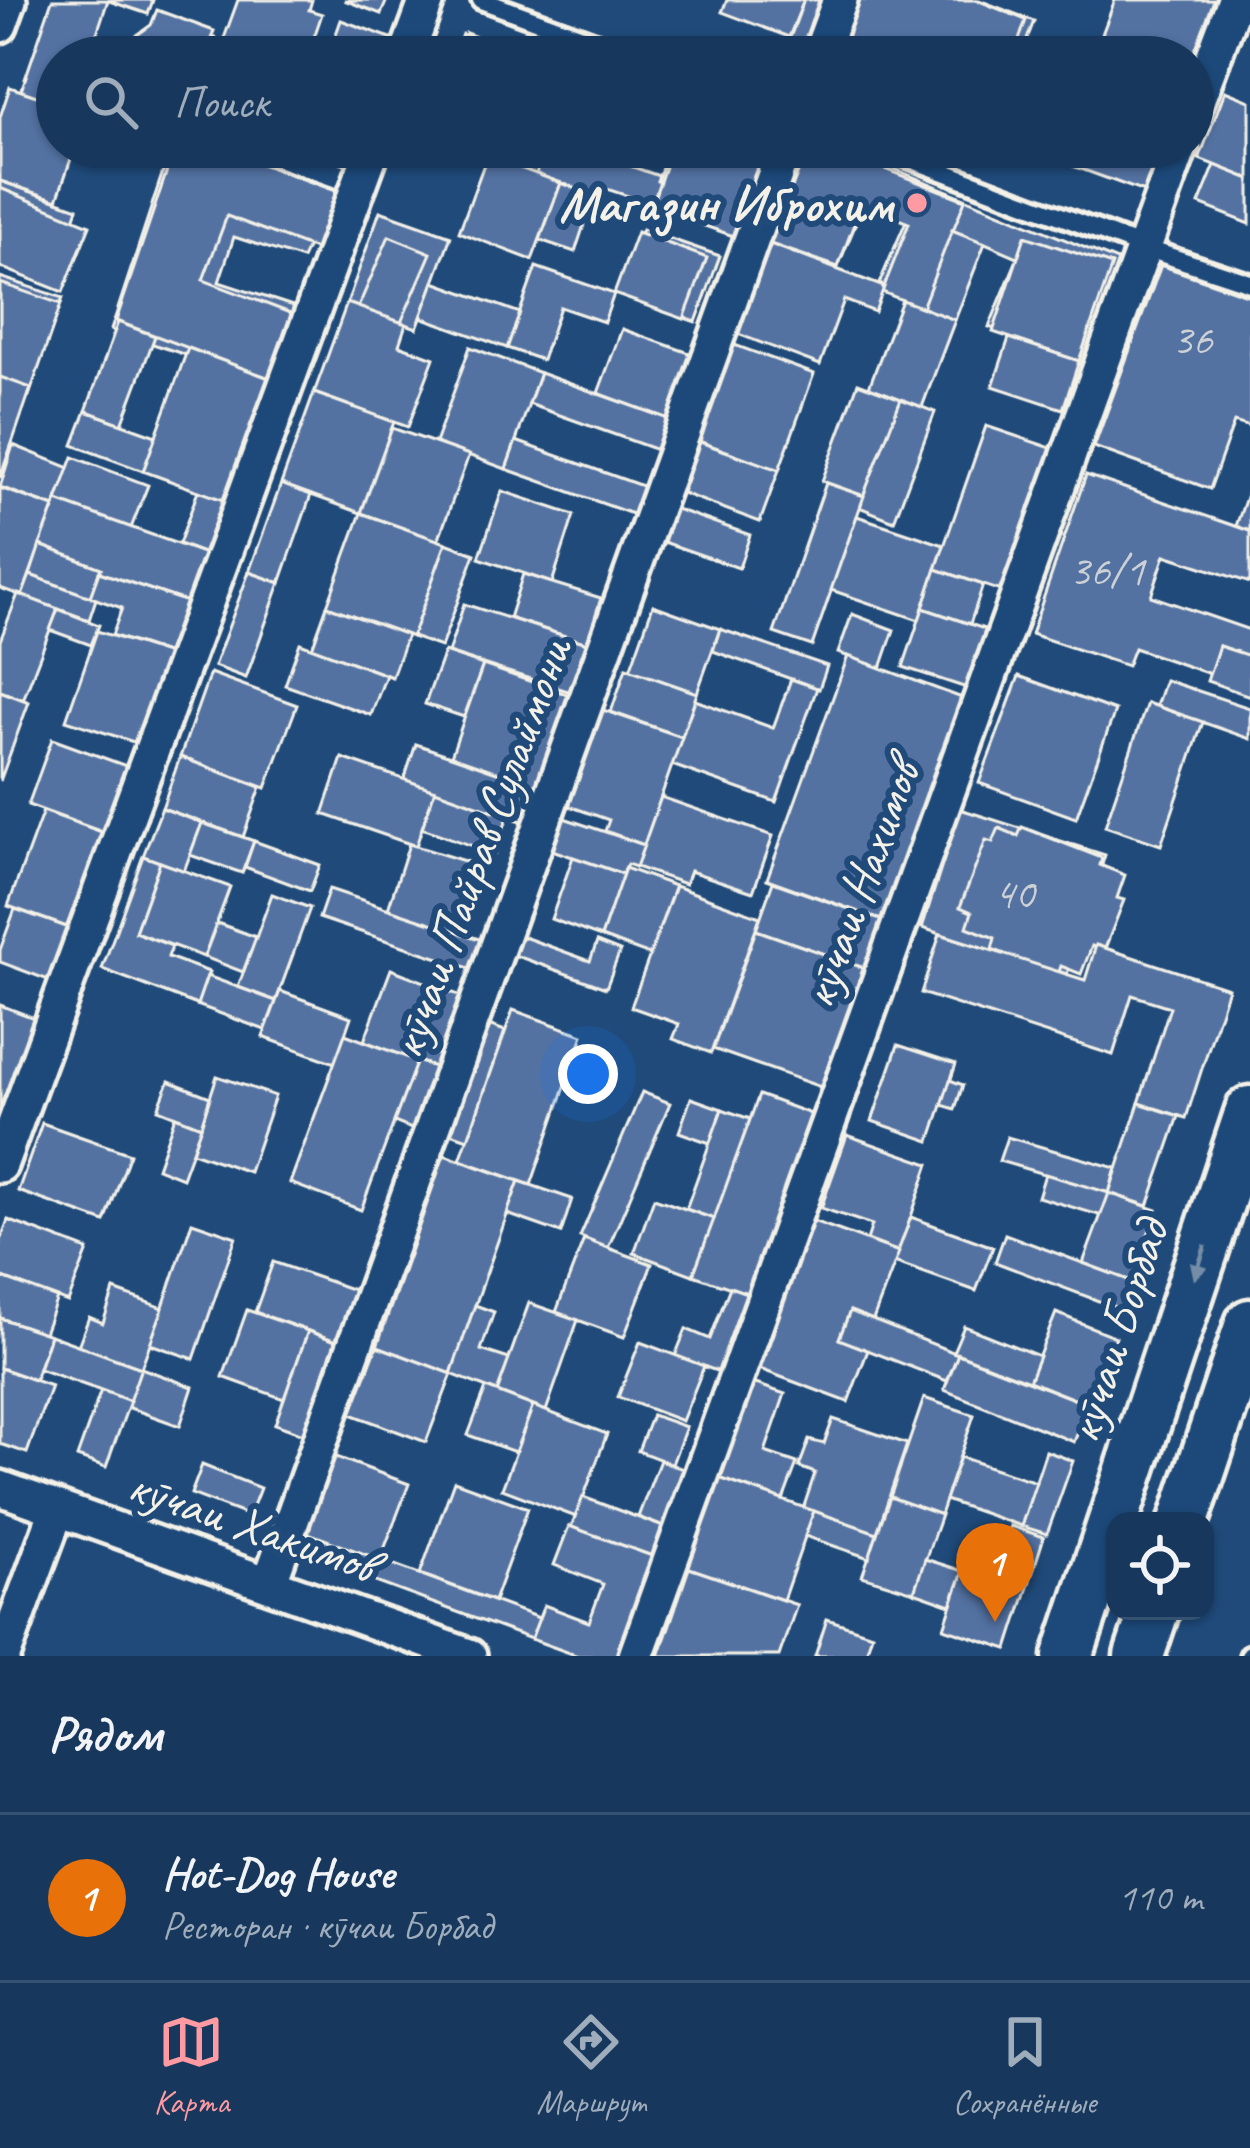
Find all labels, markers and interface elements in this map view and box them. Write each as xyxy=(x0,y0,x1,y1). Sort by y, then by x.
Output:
search box xyxy=(36,36,1214,168)
icon: search xyxy=(78,69,144,135)
text: Поиск xyxy=(174,74,269,131)
place label: Магазин Иброхим xyxy=(559,172,896,237)
marker: Магазин Иброхим xyxy=(904,190,930,216)
house number: 36 xyxy=(1172,311,1214,368)
house number: 36/1 xyxy=(1069,542,1148,599)
street label: кӯчаи Пайрав Сулаймони xyxy=(374,628,586,1067)
street label: кӯчаи Нахимов xyxy=(786,741,938,1016)
house number: 40 xyxy=(994,865,1037,922)
your location xyxy=(558,1044,618,1104)
street label: кӯчаи Борбад xyxy=(1051,1208,1184,1451)
one-way arrow xyxy=(1189,1244,1208,1281)
street label: кӯчаи Хакимов xyxy=(120,1453,395,1601)
map controls xyxy=(1106,1512,1214,1620)
button: locate xyxy=(1106,1512,1214,1620)
pin: 1 xyxy=(956,1523,1034,1622)
text: Рядом xyxy=(48,1702,162,1766)
text: Hot-Dog House xyxy=(162,1845,394,1902)
text: 1 xyxy=(78,1873,96,1922)
text: 110 m xyxy=(1118,1873,1202,1922)
text: Ресторан · кӯчаи Борбад xyxy=(162,1902,492,1951)
tab: Карта xyxy=(154,2009,229,2123)
tab: Маршрут xyxy=(537,2009,646,2123)
tab: Сохранённые xyxy=(953,2009,1096,2123)

